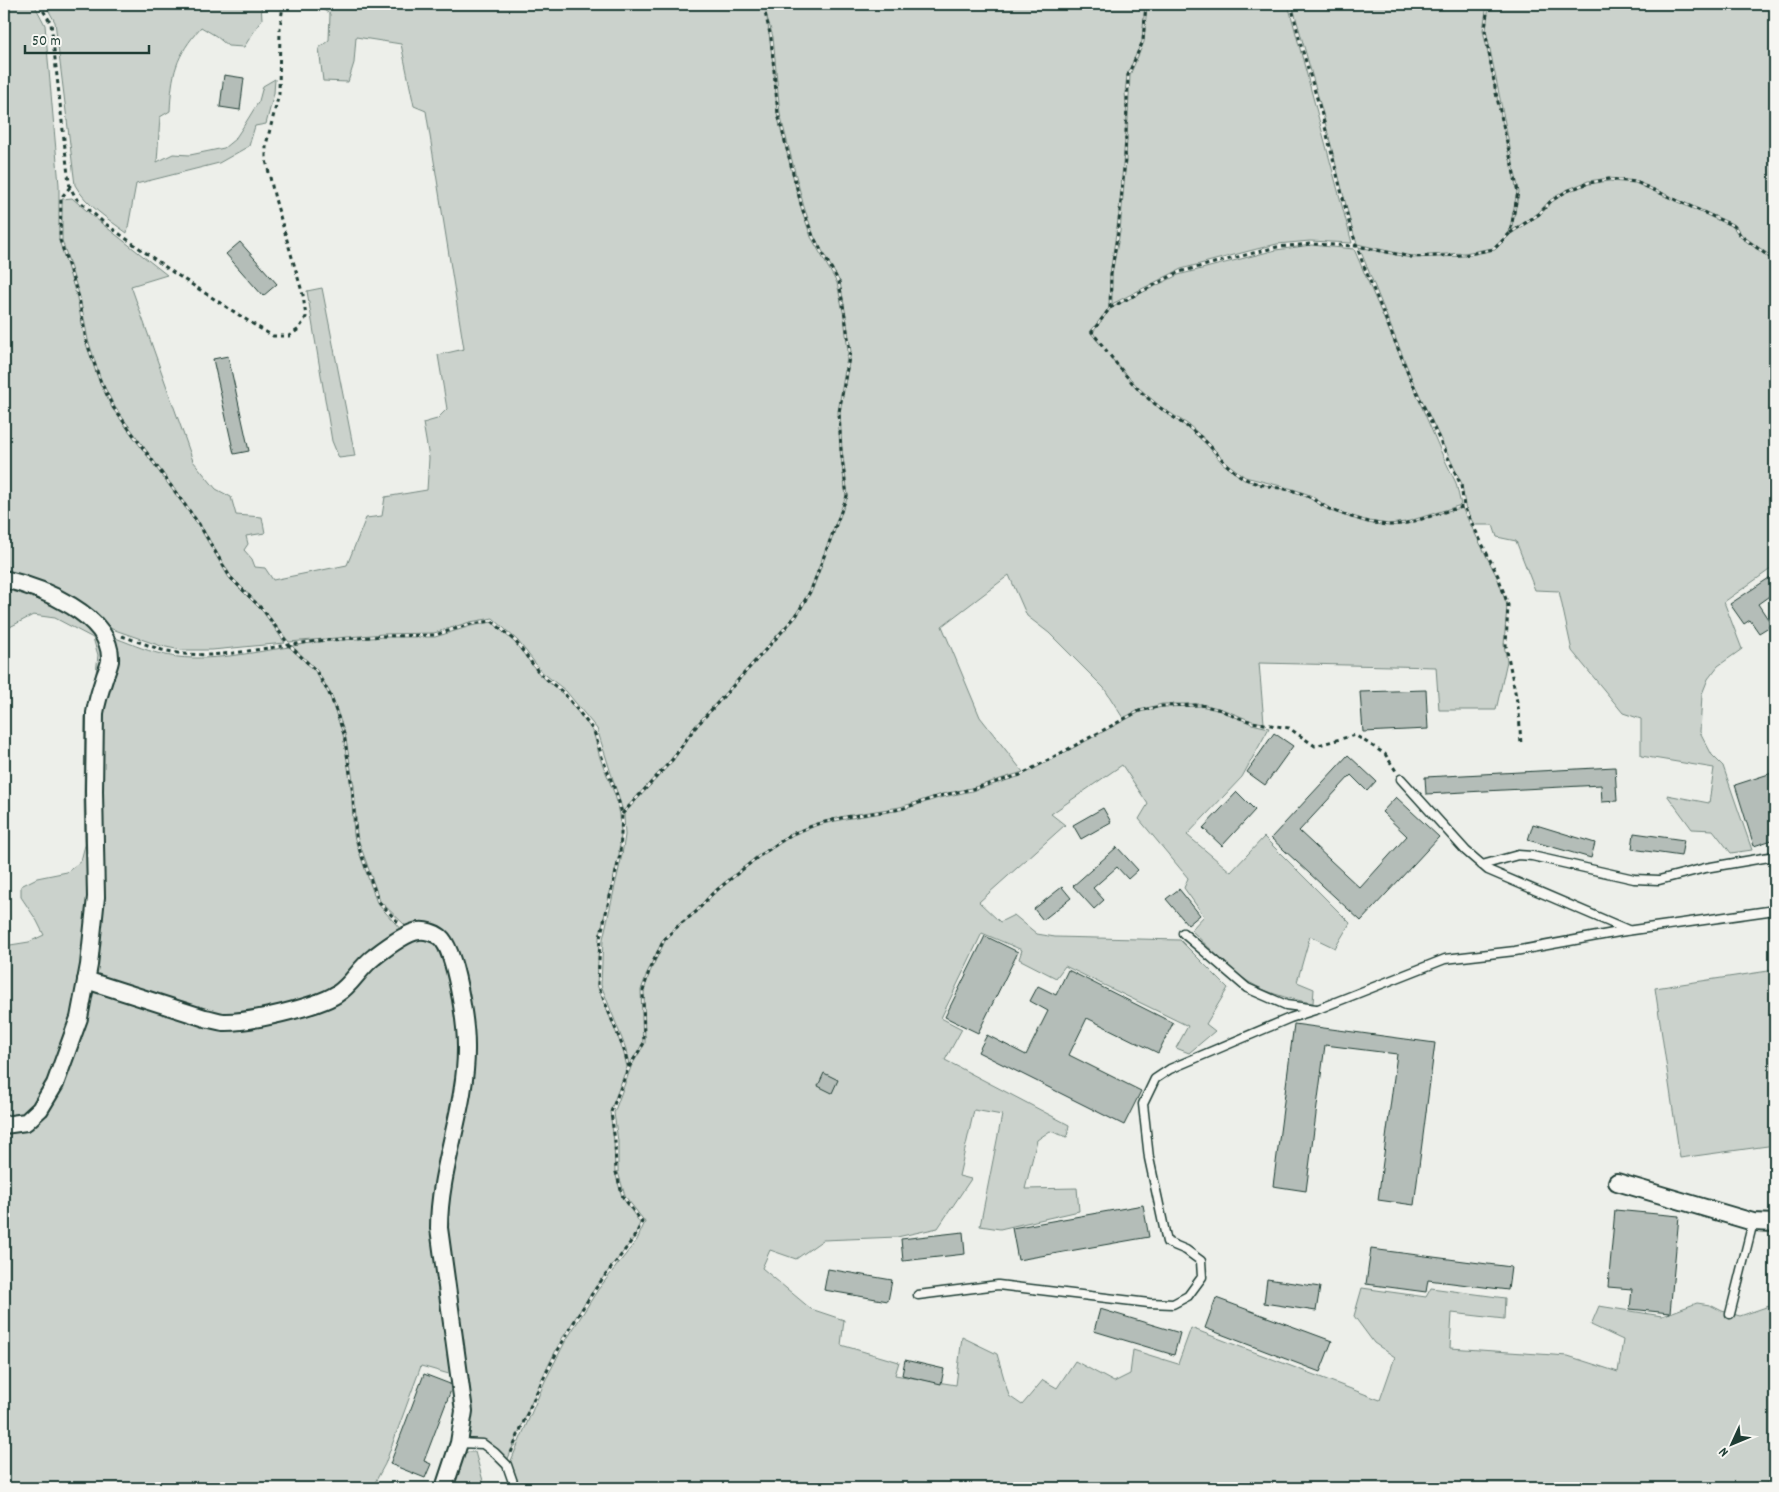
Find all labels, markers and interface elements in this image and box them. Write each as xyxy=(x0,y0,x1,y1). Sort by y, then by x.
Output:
scale bar xyxy=(25,22,149,54)
text: 50 m xyxy=(32,31,61,53)
north arrow xyxy=(1706,1420,1756,1470)
text: N xyxy=(1714,1442,1734,1461)

